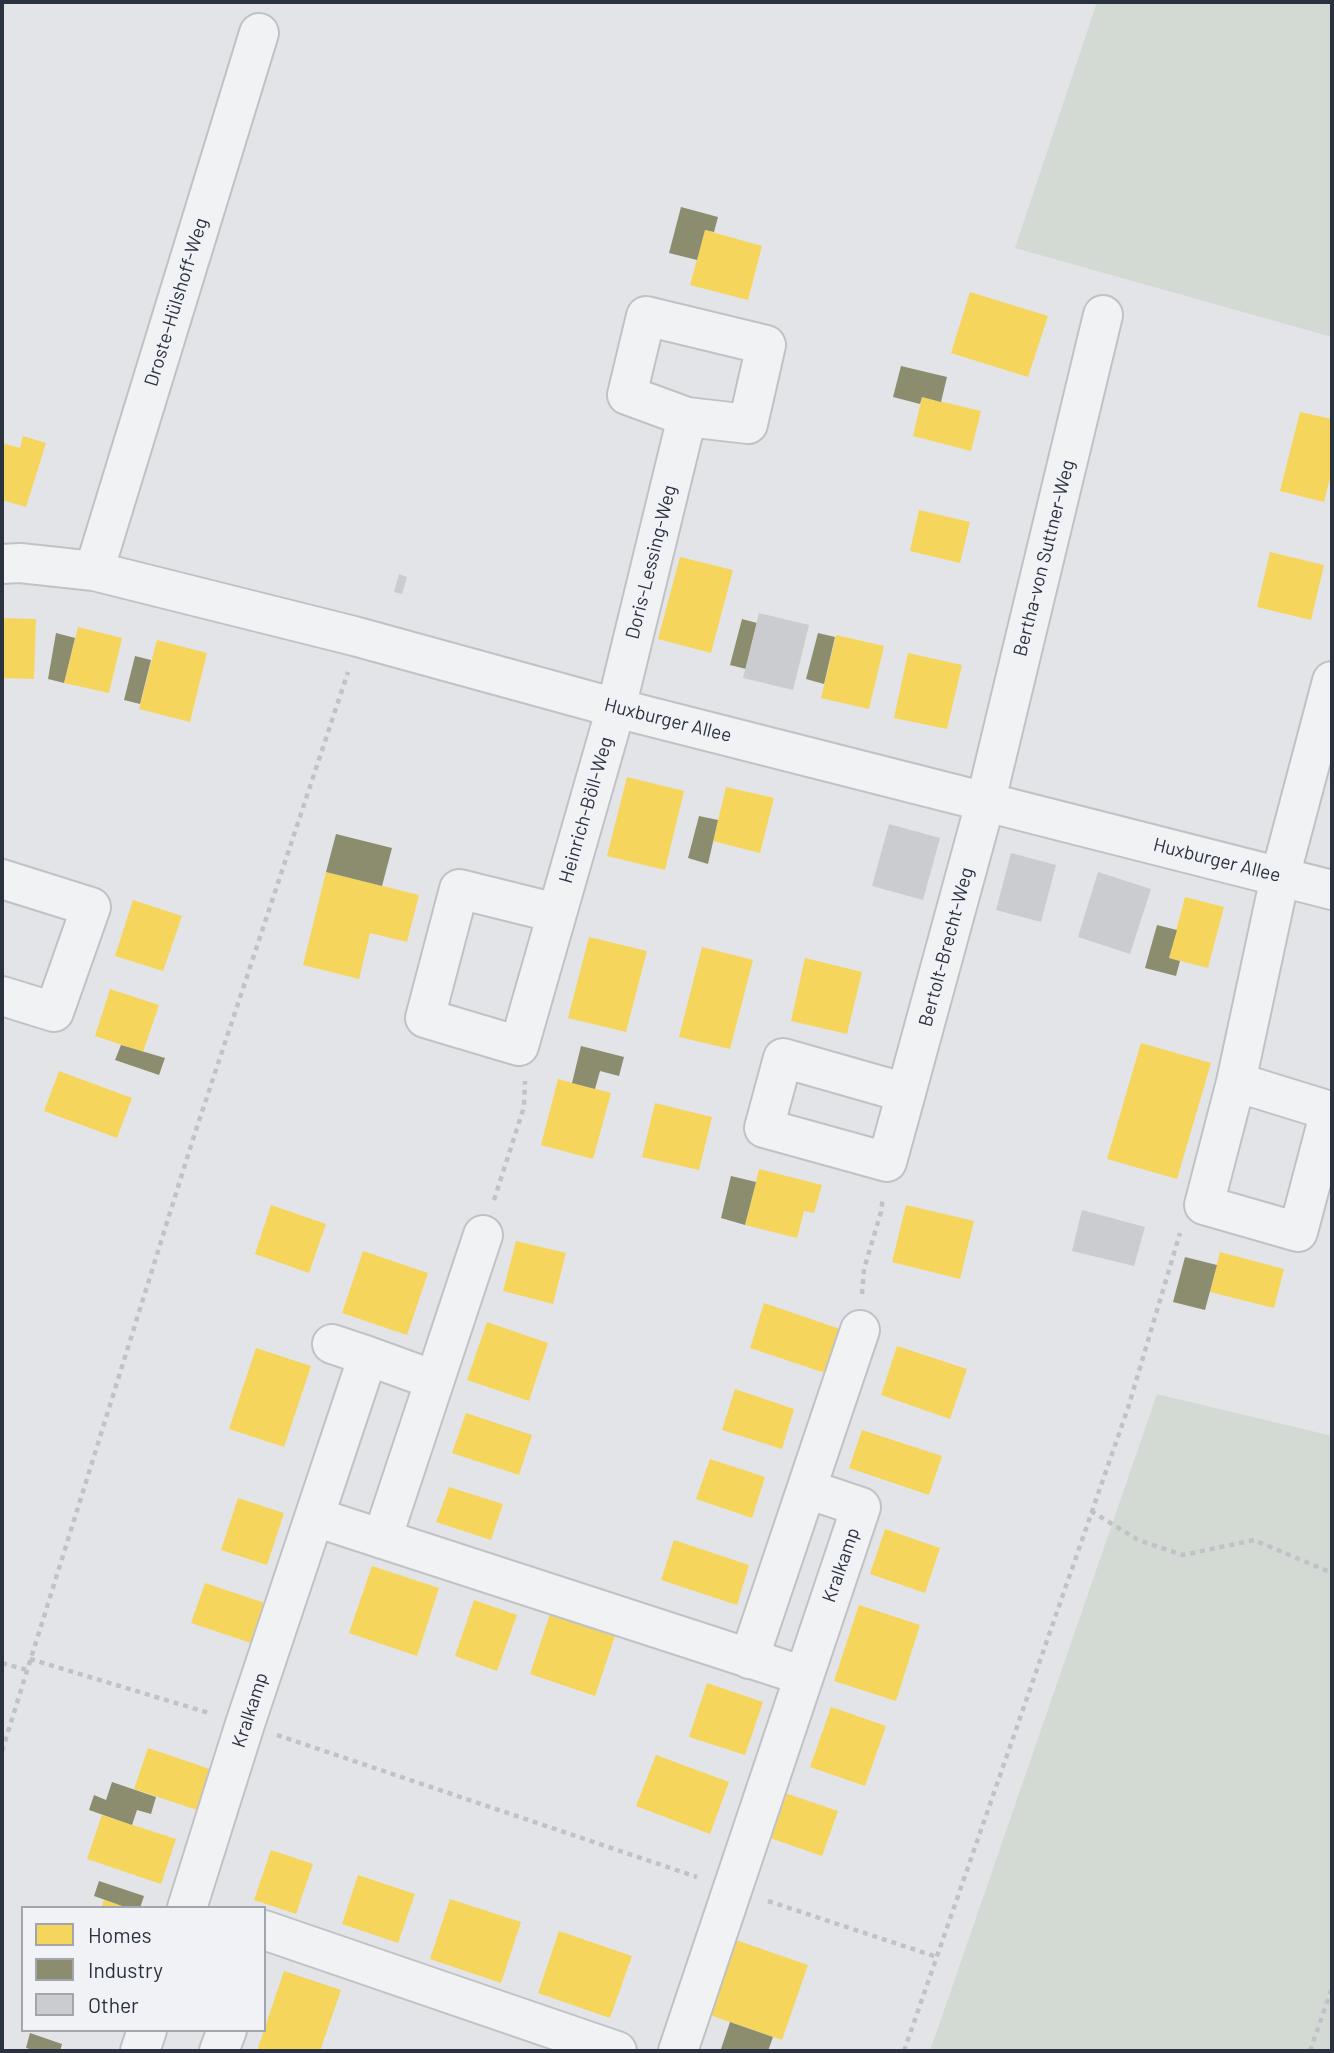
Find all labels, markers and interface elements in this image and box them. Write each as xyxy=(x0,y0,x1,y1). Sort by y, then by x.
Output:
street label: Droste-Hülshoff-Weg xyxy=(140,215,212,389)
street label: Bertha-von Suttner-Weg xyxy=(1009,457,1079,659)
street label: Doris-Lessing-Weg xyxy=(621,483,681,641)
street label: Huxburger Allee xyxy=(602,693,734,747)
street label: Heinrich-Böll-Weg xyxy=(554,734,618,886)
street label: Huxburger Allee xyxy=(1151,833,1283,887)
street label: Bertolt-Brecht-Weg xyxy=(914,865,978,1029)
street label: Kralkamp xyxy=(818,1524,864,1606)
street label: Kralkamp xyxy=(227,1669,273,1751)
legend xyxy=(21,1906,266,2032)
text: Homes xyxy=(88,1922,152,1947)
text: Industry xyxy=(88,1957,163,1982)
text: Other xyxy=(88,1992,139,2017)

